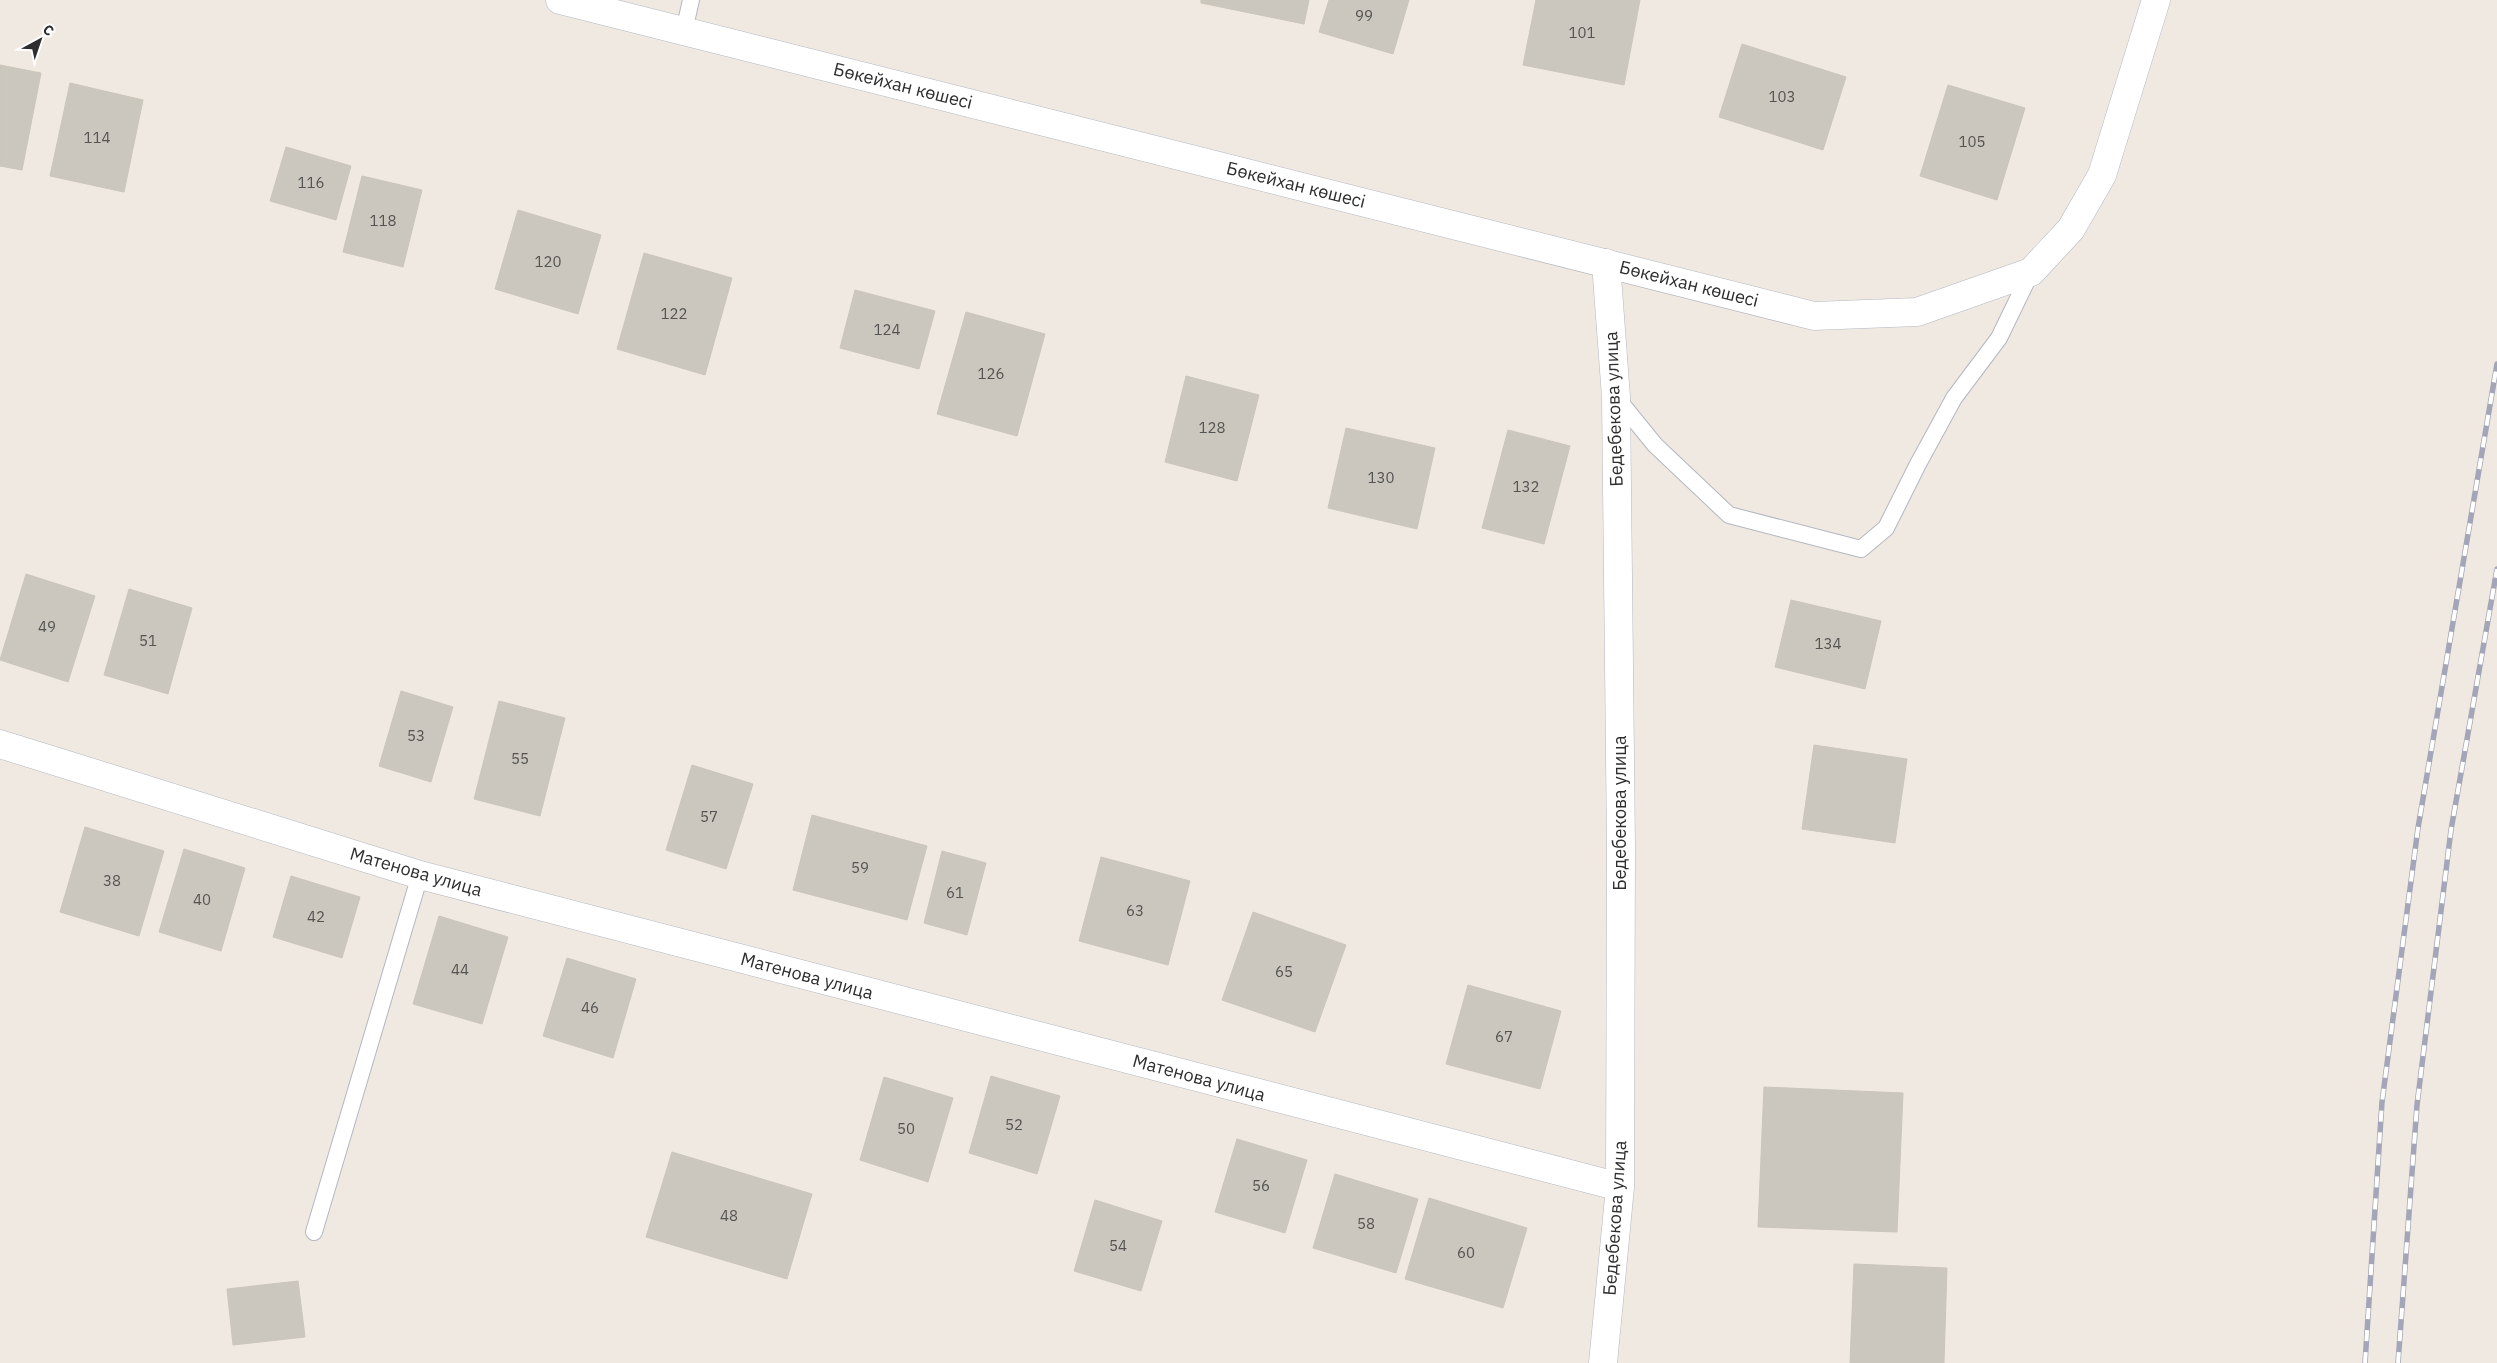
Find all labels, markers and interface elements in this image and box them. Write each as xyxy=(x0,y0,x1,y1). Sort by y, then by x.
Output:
house number: 99 xyxy=(1355,6,1373,25)
north arrow xyxy=(15,15,65,65)
text: С xyxy=(39,20,58,40)
house number: 101 xyxy=(1568,23,1596,42)
street label: Бөкейхан көшесі xyxy=(831,57,975,114)
house number: 103 xyxy=(1768,87,1796,106)
house number: 114 xyxy=(83,128,111,147)
house number: 105 xyxy=(1958,132,1986,151)
street label: Бөкейхан көшесі xyxy=(1224,156,1368,213)
house number: 116 xyxy=(297,173,325,192)
house number: 118 xyxy=(369,211,397,230)
house number: 120 xyxy=(534,252,562,271)
street label: Бөкейхан көшесі xyxy=(1617,255,1761,312)
house number: 122 xyxy=(660,304,688,323)
house number: 124 xyxy=(873,320,901,339)
street label: Бедебекова улица xyxy=(1599,331,1628,487)
house number: 126 xyxy=(977,364,1005,383)
house number: 128 xyxy=(1198,418,1226,437)
house number: 130 xyxy=(1367,468,1395,487)
house number: 132 xyxy=(1512,477,1540,496)
house number: 49 xyxy=(38,617,56,636)
house number: 51 xyxy=(139,631,157,650)
house number: 134 xyxy=(1814,634,1842,653)
house number: 53 xyxy=(407,726,425,745)
street label: Бедебекова улица xyxy=(1608,735,1631,891)
house number: 55 xyxy=(511,749,529,768)
house number: 57 xyxy=(700,807,718,826)
street label: Матенова улица xyxy=(347,842,485,901)
house number: 59 xyxy=(851,858,869,877)
house number: 38 xyxy=(103,871,121,890)
house number: 61 xyxy=(946,883,964,902)
house number: 40 xyxy=(193,890,211,909)
house number: 63 xyxy=(1126,901,1144,920)
house number: 42 xyxy=(307,907,325,926)
street label: Матенова улица xyxy=(738,947,876,1004)
house number: 44 xyxy=(451,960,469,979)
house number: 65 xyxy=(1275,962,1293,981)
house number: 46 xyxy=(581,998,599,1017)
house number: 67 xyxy=(1495,1027,1513,1046)
street label: Матенова улица xyxy=(1130,1049,1268,1106)
house number: 52 xyxy=(1005,1115,1023,1134)
house number: 50 xyxy=(897,1119,915,1138)
street label: Бедебекова улица xyxy=(1598,1139,1631,1296)
house number: 56 xyxy=(1252,1176,1270,1195)
house number: 48 xyxy=(720,1206,738,1225)
house number: 58 xyxy=(1357,1214,1375,1233)
house number: 54 xyxy=(1109,1236,1127,1255)
house number: 60 xyxy=(1457,1243,1475,1262)

